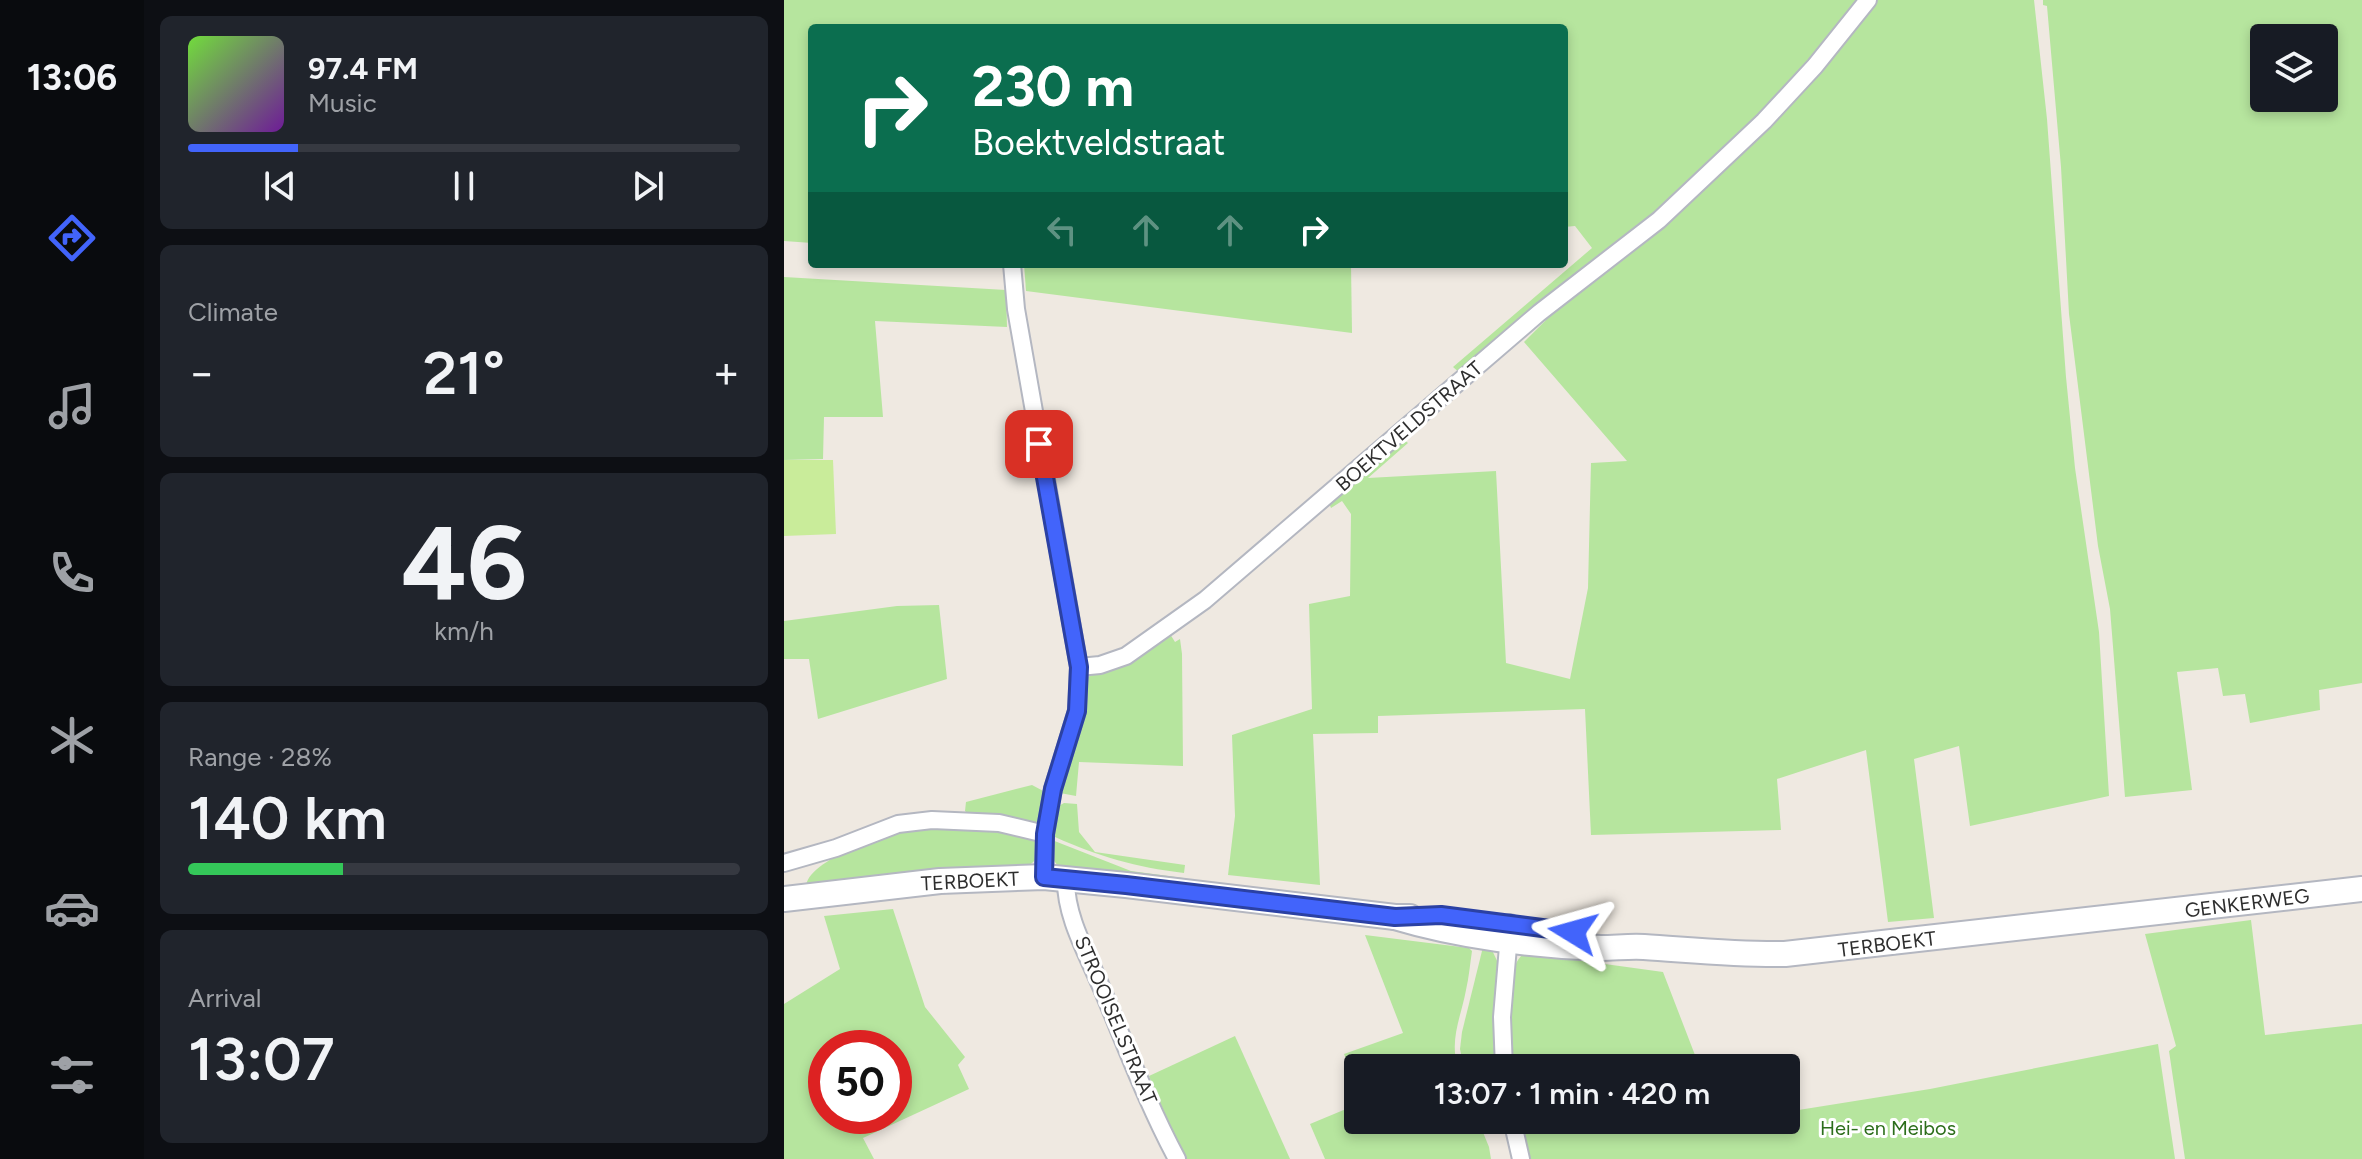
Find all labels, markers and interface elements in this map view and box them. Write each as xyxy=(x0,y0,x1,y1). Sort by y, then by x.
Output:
map controls xyxy=(2250,24,2338,112)
button: layers xyxy=(2250,24,2338,112)
text: 97.4 FM xyxy=(308,50,418,87)
text: 230 m xyxy=(972,53,1134,120)
text: 13:06 xyxy=(27,56,117,99)
icon: right xyxy=(840,56,944,160)
text: Music xyxy=(308,87,377,119)
text: Boektveldstraat xyxy=(972,121,1225,164)
icon: previous xyxy=(258,164,302,208)
icon: pause xyxy=(442,164,486,208)
icon: next xyxy=(626,164,670,208)
icon: left xyxy=(1040,208,1084,252)
icon: ahead xyxy=(1124,208,1168,252)
icon: ahead xyxy=(1208,208,1252,252)
icon: right xyxy=(1292,208,1336,252)
icon: directions xyxy=(44,210,100,266)
text: Climate xyxy=(188,296,278,328)
text: 21° xyxy=(423,337,505,409)
text: − xyxy=(188,346,215,399)
text: + xyxy=(713,346,740,399)
street label: BOEKTVELDSTRAAT xyxy=(1331,356,1487,496)
icon: music xyxy=(44,378,100,434)
pin xyxy=(1005,410,1073,478)
icon: arrive xyxy=(1017,422,1061,466)
text: 46 xyxy=(401,500,527,625)
icon: phone xyxy=(44,545,100,601)
text: km/h xyxy=(434,615,494,647)
icon: climate xyxy=(44,712,100,768)
text: Range · 28% xyxy=(188,741,332,773)
text: 140 km xyxy=(188,782,387,854)
street label: TERBOEKT xyxy=(920,866,1020,896)
icon: car xyxy=(44,880,100,936)
street label: GENKERWEG xyxy=(2183,883,2311,923)
position arrow xyxy=(1531,890,1615,974)
street label: TERBOEKT xyxy=(1837,926,1937,962)
street label: STROOISELSTRAAT xyxy=(1070,932,1162,1108)
text: Arrival xyxy=(188,982,261,1014)
text: 13:07 xyxy=(188,1023,335,1095)
speed limit sign: 50 xyxy=(808,1030,912,1134)
icon: filters xyxy=(44,1047,100,1103)
text: 13:07 · 1 min · 420 m xyxy=(1434,1075,1710,1112)
park label: Hei- en Meibos xyxy=(1820,1116,1956,1140)

